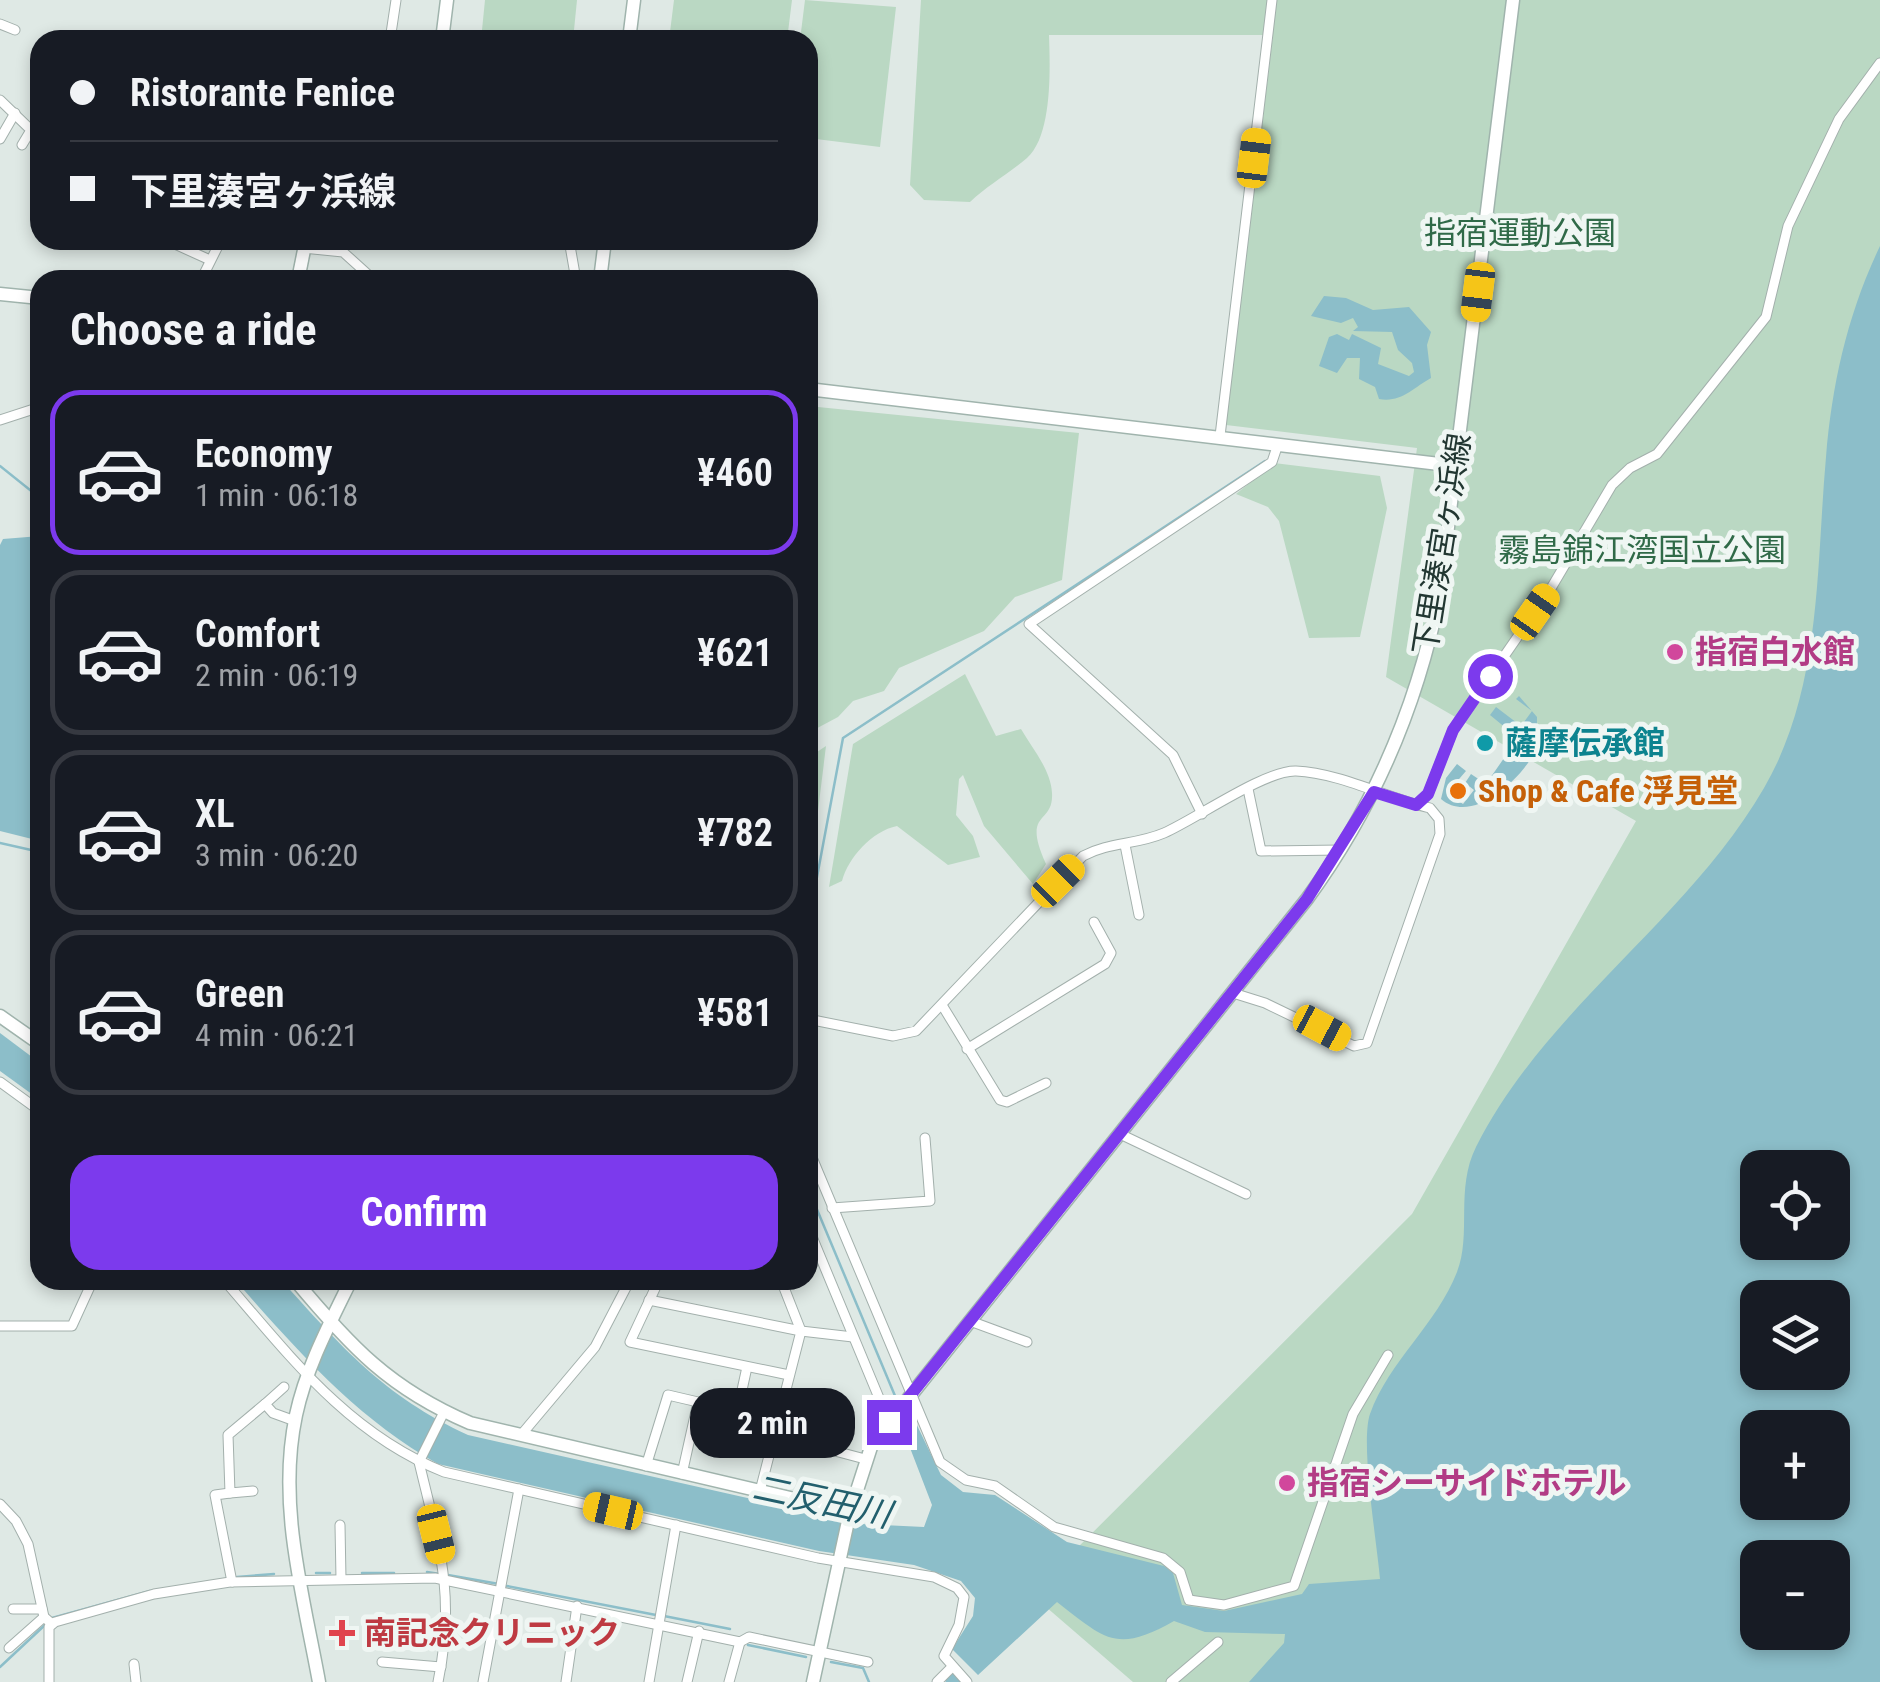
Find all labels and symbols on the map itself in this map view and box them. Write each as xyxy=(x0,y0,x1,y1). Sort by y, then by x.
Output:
car xyxy=(1235,126,1273,190)
park label: 指宿運動公園 xyxy=(1424,214,1616,252)
car xyxy=(1459,260,1497,324)
street label: 下里湊宮ヶ浜線 xyxy=(1406,430,1478,658)
park label: 霧島錦江湾国立公園 xyxy=(1498,531,1786,569)
car xyxy=(1506,579,1564,645)
place label: 指宿白水館 xyxy=(1695,633,1855,671)
marker: 指宿白水館 xyxy=(1664,641,1686,663)
route start xyxy=(1468,654,1513,699)
place label: 薩摩伝承館 xyxy=(1505,724,1665,762)
marker: 薩摩伝承館 xyxy=(1474,732,1496,754)
place label: Shop & Cafe 浮見堂 xyxy=(1478,772,1738,810)
marker: Shop & Cafe 浮見堂 xyxy=(1447,780,1469,802)
car xyxy=(1026,849,1090,913)
car xyxy=(1288,1001,1356,1055)
callout: 2 min xyxy=(689,1387,854,1457)
route end xyxy=(867,1400,912,1445)
place label: 指宿シーサイドホテル xyxy=(1307,1464,1626,1502)
water label: 二反田川 xyxy=(749,1467,899,1537)
marker: 指宿シーサイドホテル xyxy=(1276,1472,1298,1494)
car xyxy=(580,1490,646,1532)
car xyxy=(414,1501,458,1567)
place label: 南記念クリニック xyxy=(364,1614,620,1652)
marker: 南記念クリニック xyxy=(329,1620,355,1646)

